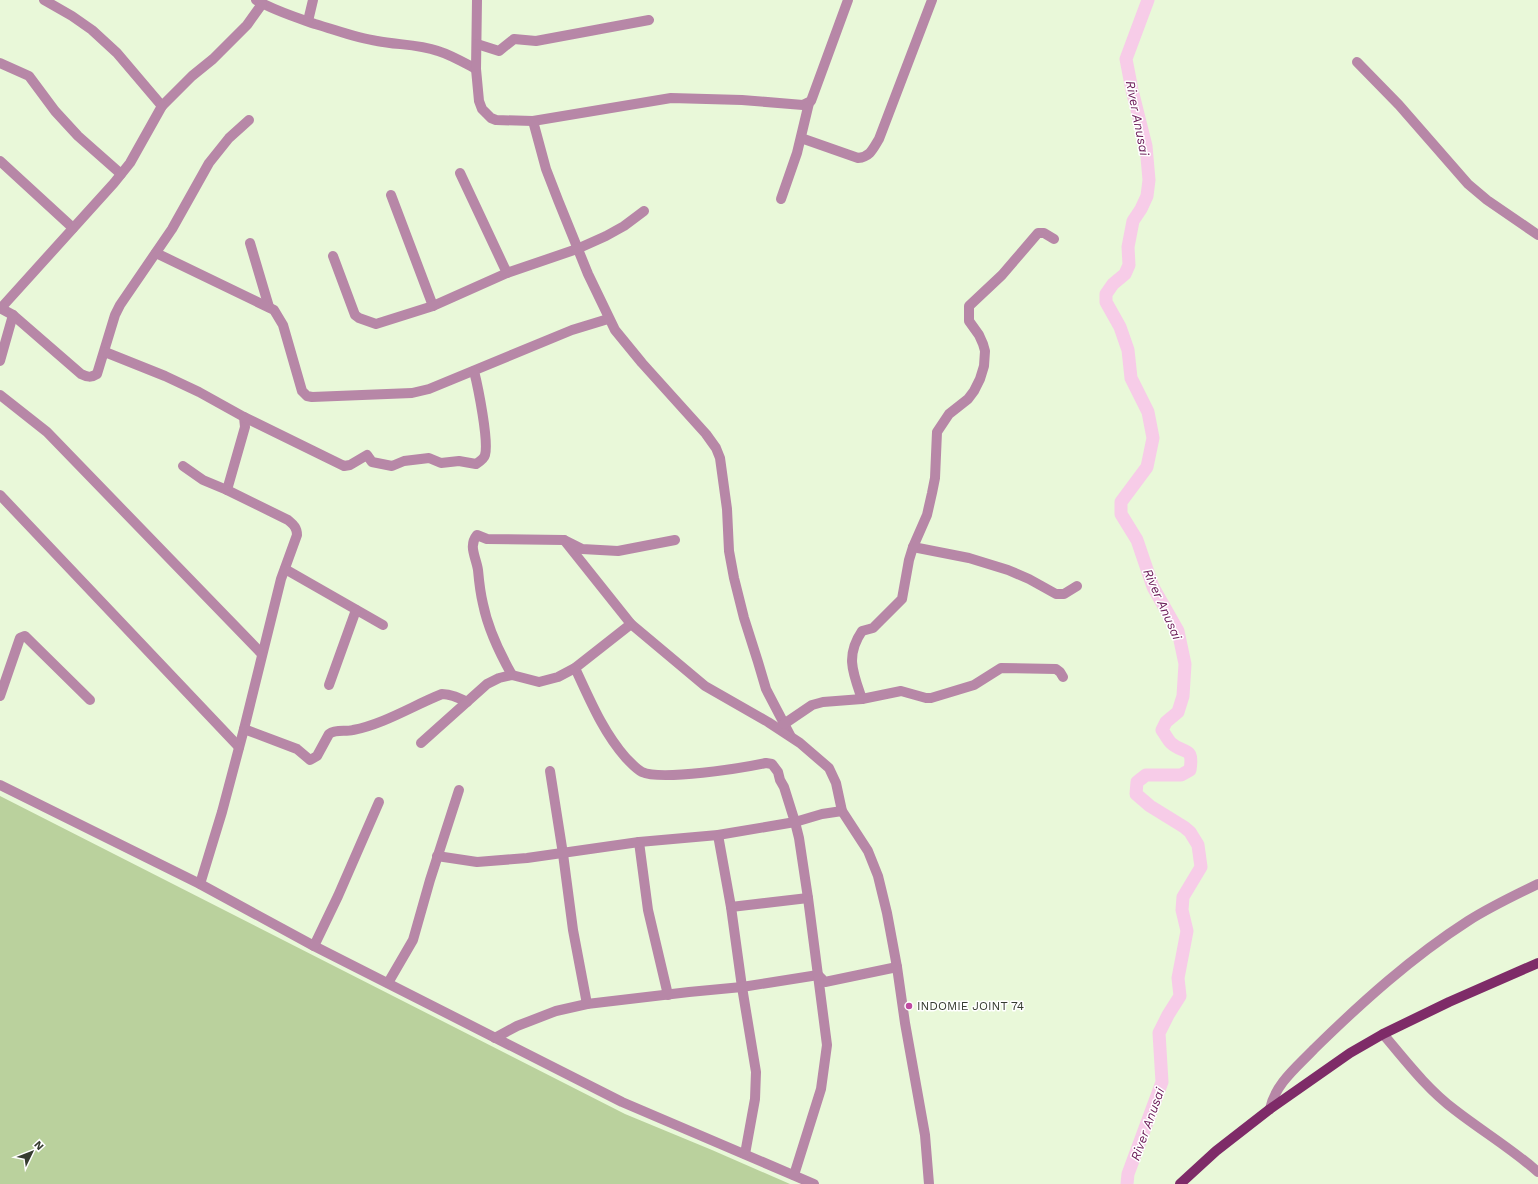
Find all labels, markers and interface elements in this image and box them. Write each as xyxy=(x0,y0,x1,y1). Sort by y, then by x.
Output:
water label: River Anusai xyxy=(1123,79,1152,158)
water label: River Anusai xyxy=(1140,566,1185,643)
place label: INDOMIE JOINT 74 xyxy=(917,999,1024,1013)
marker: INDOMIE JOINT 74 xyxy=(904,1001,914,1011)
water label: River Anusai xyxy=(1127,1085,1168,1162)
north arrow xyxy=(12,1132,52,1172)
text: N xyxy=(31,1138,46,1153)

